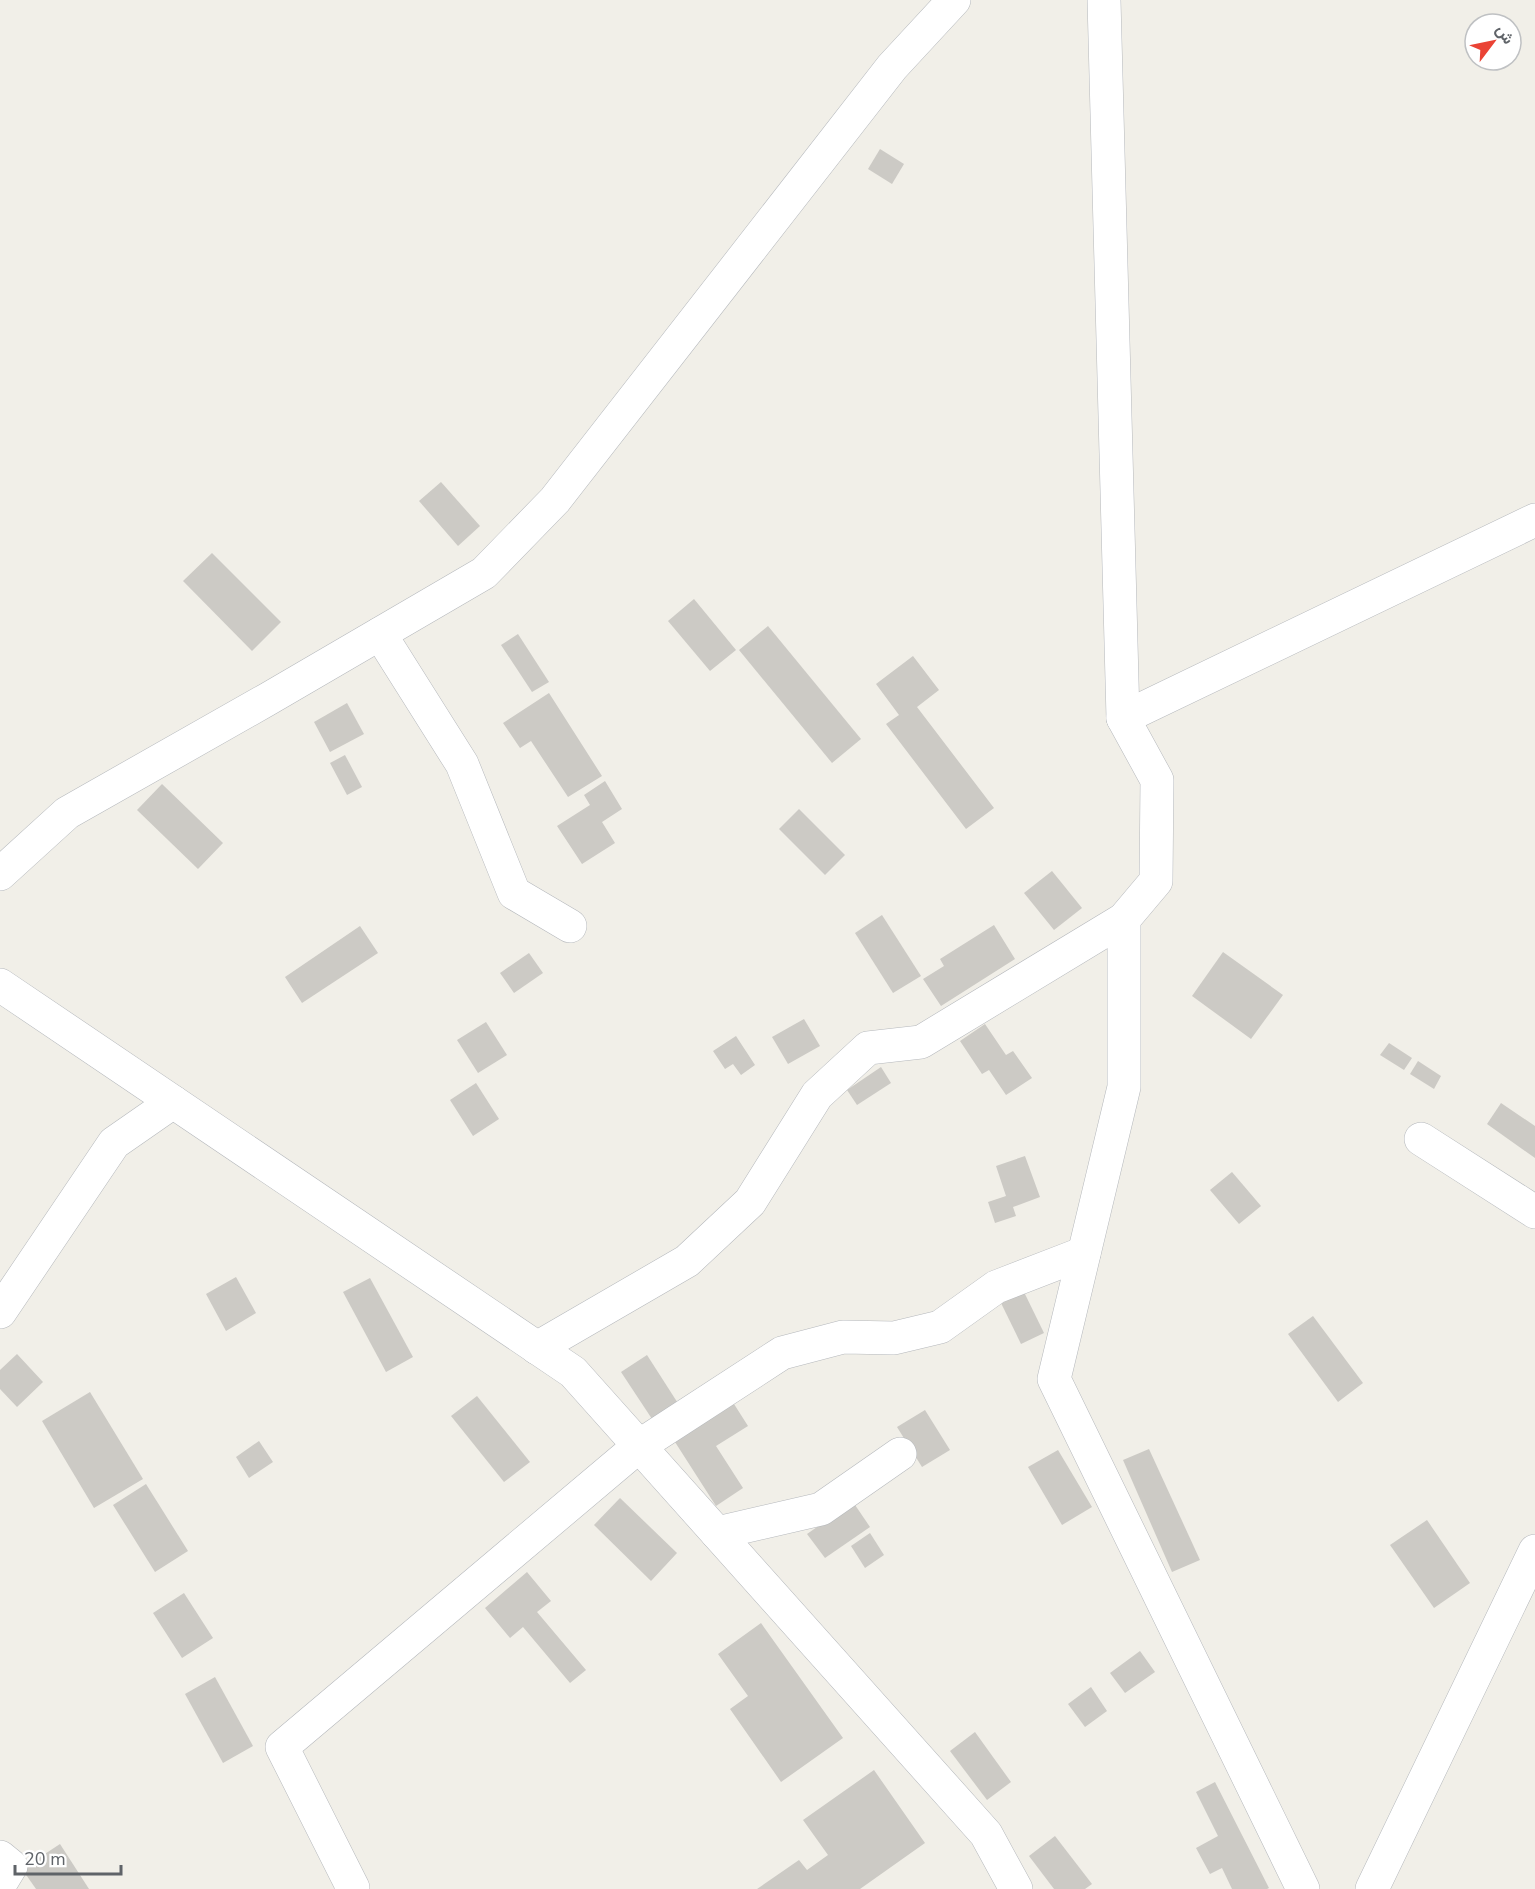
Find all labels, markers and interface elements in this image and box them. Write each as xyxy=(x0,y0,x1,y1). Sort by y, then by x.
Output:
north arrow xyxy=(1463,12,1523,72)
text: ش xyxy=(1490,21,1519,49)
scale bar xyxy=(15,1838,122,1876)
text: 20 m xyxy=(24,1847,66,1871)

